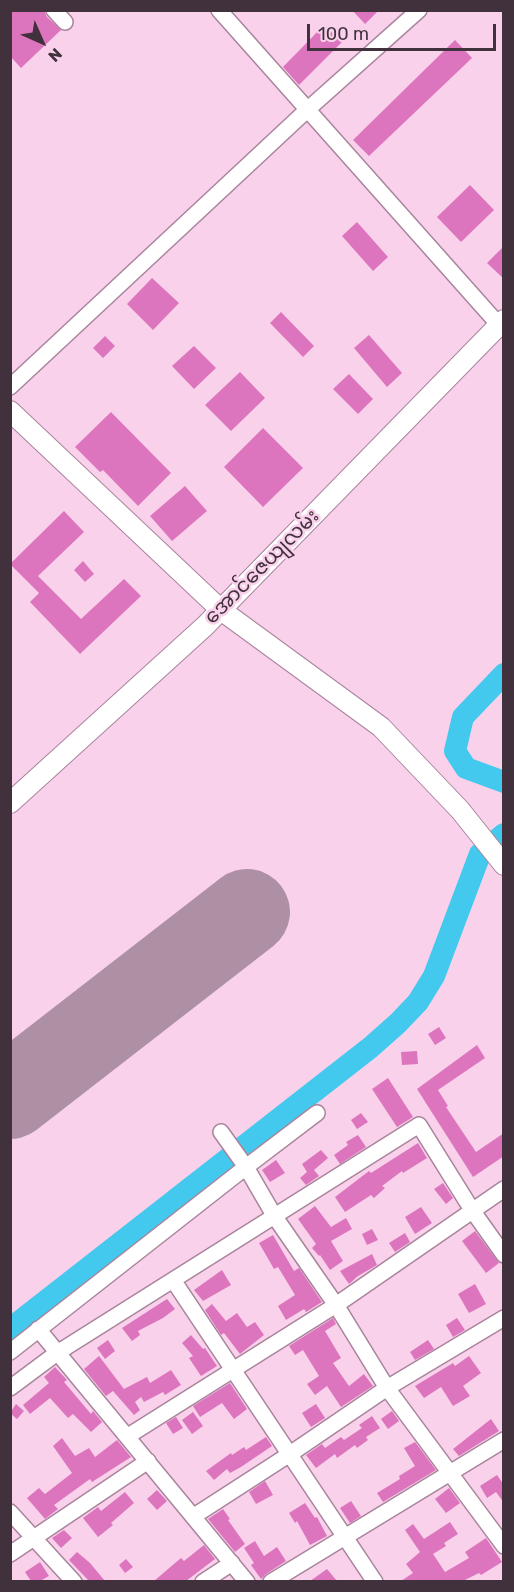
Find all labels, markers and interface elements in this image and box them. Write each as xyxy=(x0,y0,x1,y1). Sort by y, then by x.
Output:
north arrow xyxy=(12,12,72,72)
scale bar xyxy=(310,12,499,50)
text: 100 m xyxy=(318,23,369,45)
text: N xyxy=(44,44,66,66)
street label: အောင်ဇေယျလမ်း xyxy=(200,505,324,629)

